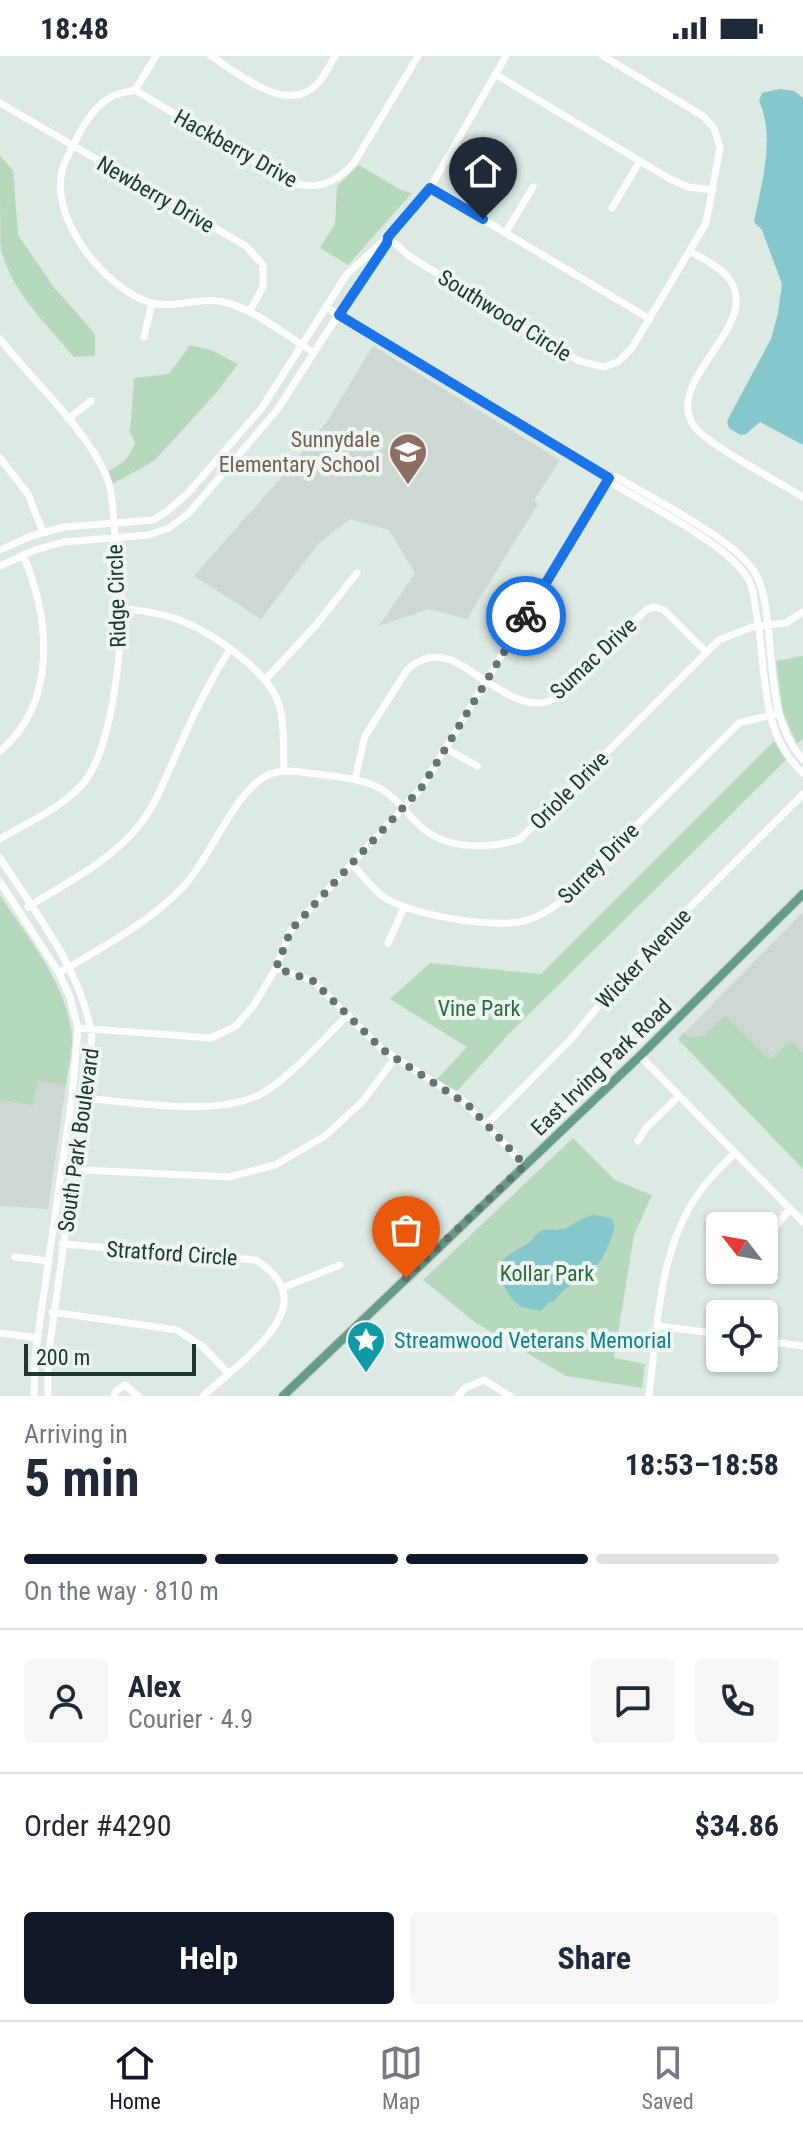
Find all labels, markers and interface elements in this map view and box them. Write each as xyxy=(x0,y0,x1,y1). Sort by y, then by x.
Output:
text: 18:48 xyxy=(40,11,109,46)
street label: Hackberry Drive xyxy=(170,104,302,193)
pin xyxy=(449,137,517,219)
icon: home xyxy=(461,149,505,193)
street label: Newberry Drive xyxy=(93,151,219,238)
street label: Southwood Circle xyxy=(434,265,576,366)
place label: Sunnydale Elementary School xyxy=(219,427,380,477)
school or university icon: Sunnydale Elementary School xyxy=(387,431,429,486)
street label: Ridge Circle xyxy=(102,544,131,648)
courier xyxy=(486,576,566,656)
icon: bike xyxy=(504,594,548,638)
street label: Sumac Drive xyxy=(545,612,641,704)
street label: Oriole Drive xyxy=(525,746,614,835)
street label: Surrey Drive xyxy=(553,818,644,909)
street label: Wicker Avenue xyxy=(591,903,696,1013)
street label: East Irving Park Road xyxy=(526,994,677,1141)
park label: Vine Park xyxy=(438,996,520,1021)
street label: South Park Boulevard xyxy=(53,1046,104,1234)
pin xyxy=(372,1196,440,1278)
icon: bag xyxy=(384,1208,428,1252)
north arrow xyxy=(706,1212,778,1284)
map controls xyxy=(706,1212,778,1372)
street label: Stratford Circle xyxy=(106,1236,238,1271)
park label: Kollar Park xyxy=(500,1261,594,1286)
button: locate xyxy=(706,1300,778,1372)
place icon: Streamwood Veterans Memorial xyxy=(345,1319,387,1374)
place label: Streamwood Veterans Memorial xyxy=(394,1328,672,1353)
scale bar xyxy=(24,1340,196,1376)
text: 200 m xyxy=(36,1345,90,1370)
text: Arriving in xyxy=(24,1419,128,1449)
text: 18:53–18:58 xyxy=(625,1447,779,1482)
text: 5 min xyxy=(24,1448,140,1509)
text: On the way · 810 m xyxy=(24,1576,219,1606)
button: person xyxy=(24,1659,108,1743)
button: chat xyxy=(591,1659,675,1743)
button: phone xyxy=(695,1659,779,1743)
text: Alex xyxy=(128,1669,181,1704)
text: Courier · 4.9 xyxy=(128,1704,253,1734)
text: Order #4290 xyxy=(24,1808,172,1843)
text: $34.86 xyxy=(694,1808,779,1843)
button: Help xyxy=(24,1912,394,2004)
button: Share xyxy=(410,1912,779,2004)
tab: Home xyxy=(109,2041,161,2114)
tab: Map xyxy=(379,2041,423,2114)
tab: Saved xyxy=(642,2041,694,2114)

